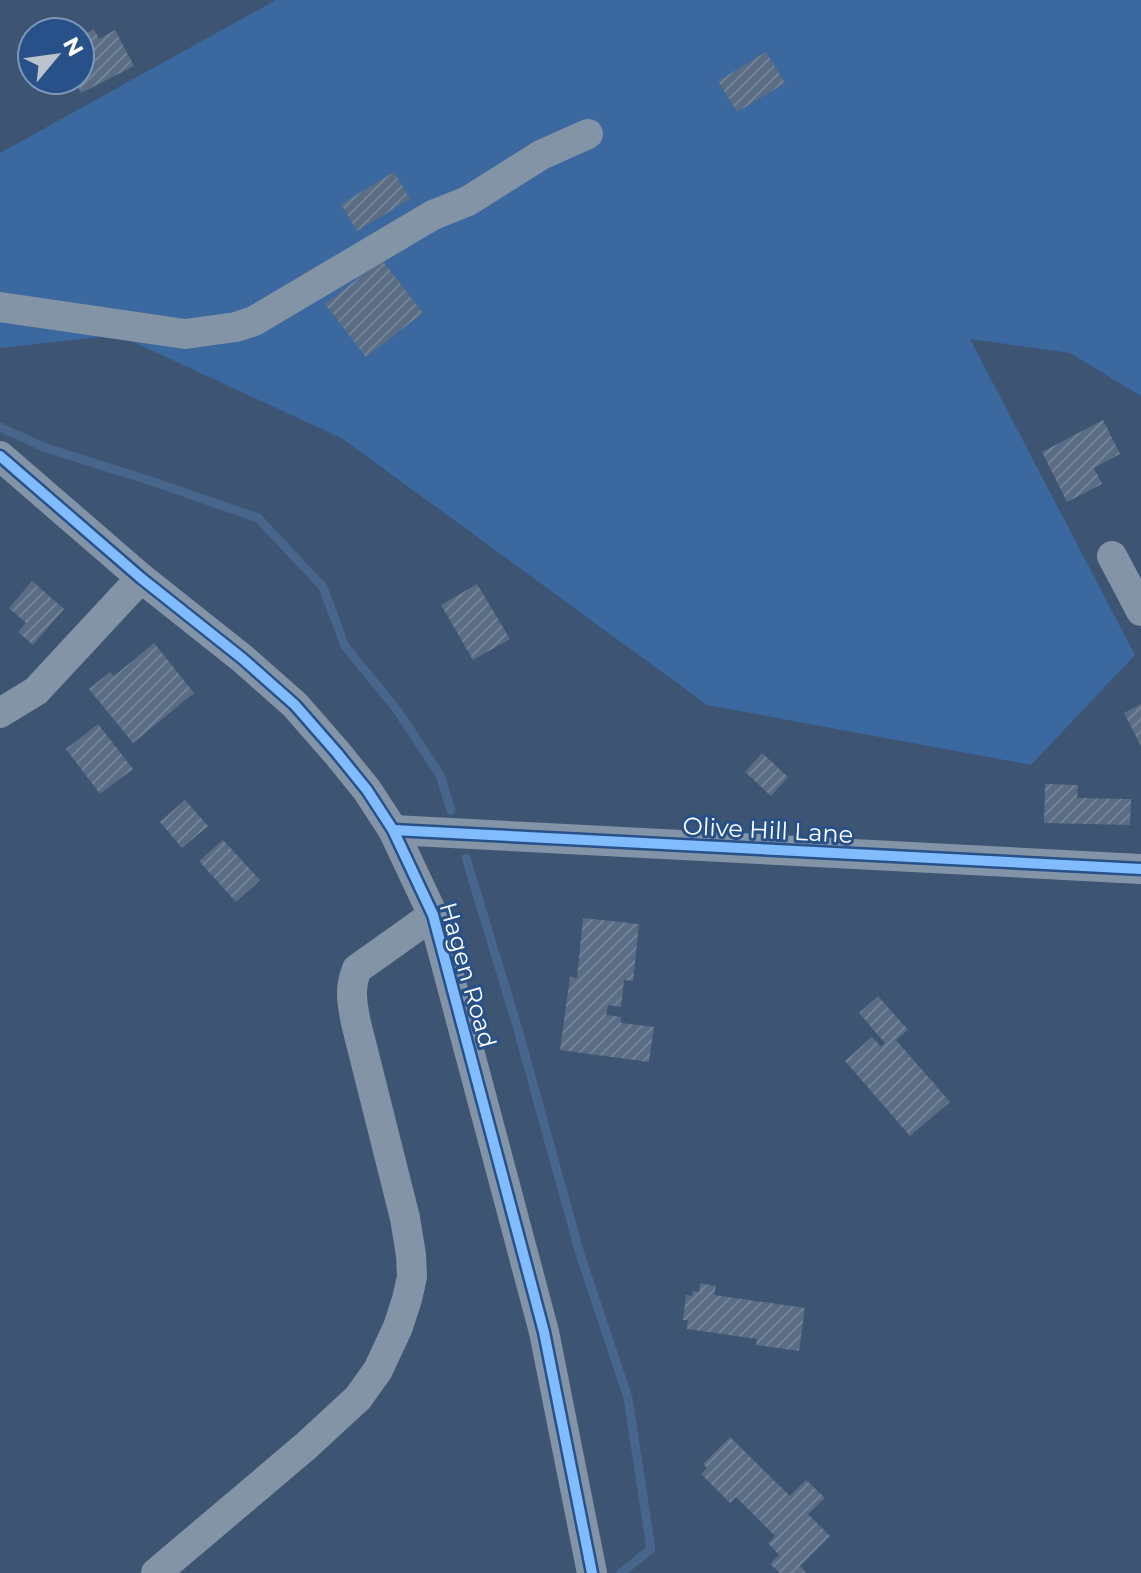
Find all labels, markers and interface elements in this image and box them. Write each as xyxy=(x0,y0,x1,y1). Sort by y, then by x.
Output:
north arrow xyxy=(16,16,96,96)
text: N xyxy=(57,32,89,61)
street label: Olive Hill Lane xyxy=(682,811,854,849)
street label: Hagen Road xyxy=(433,899,503,1051)

